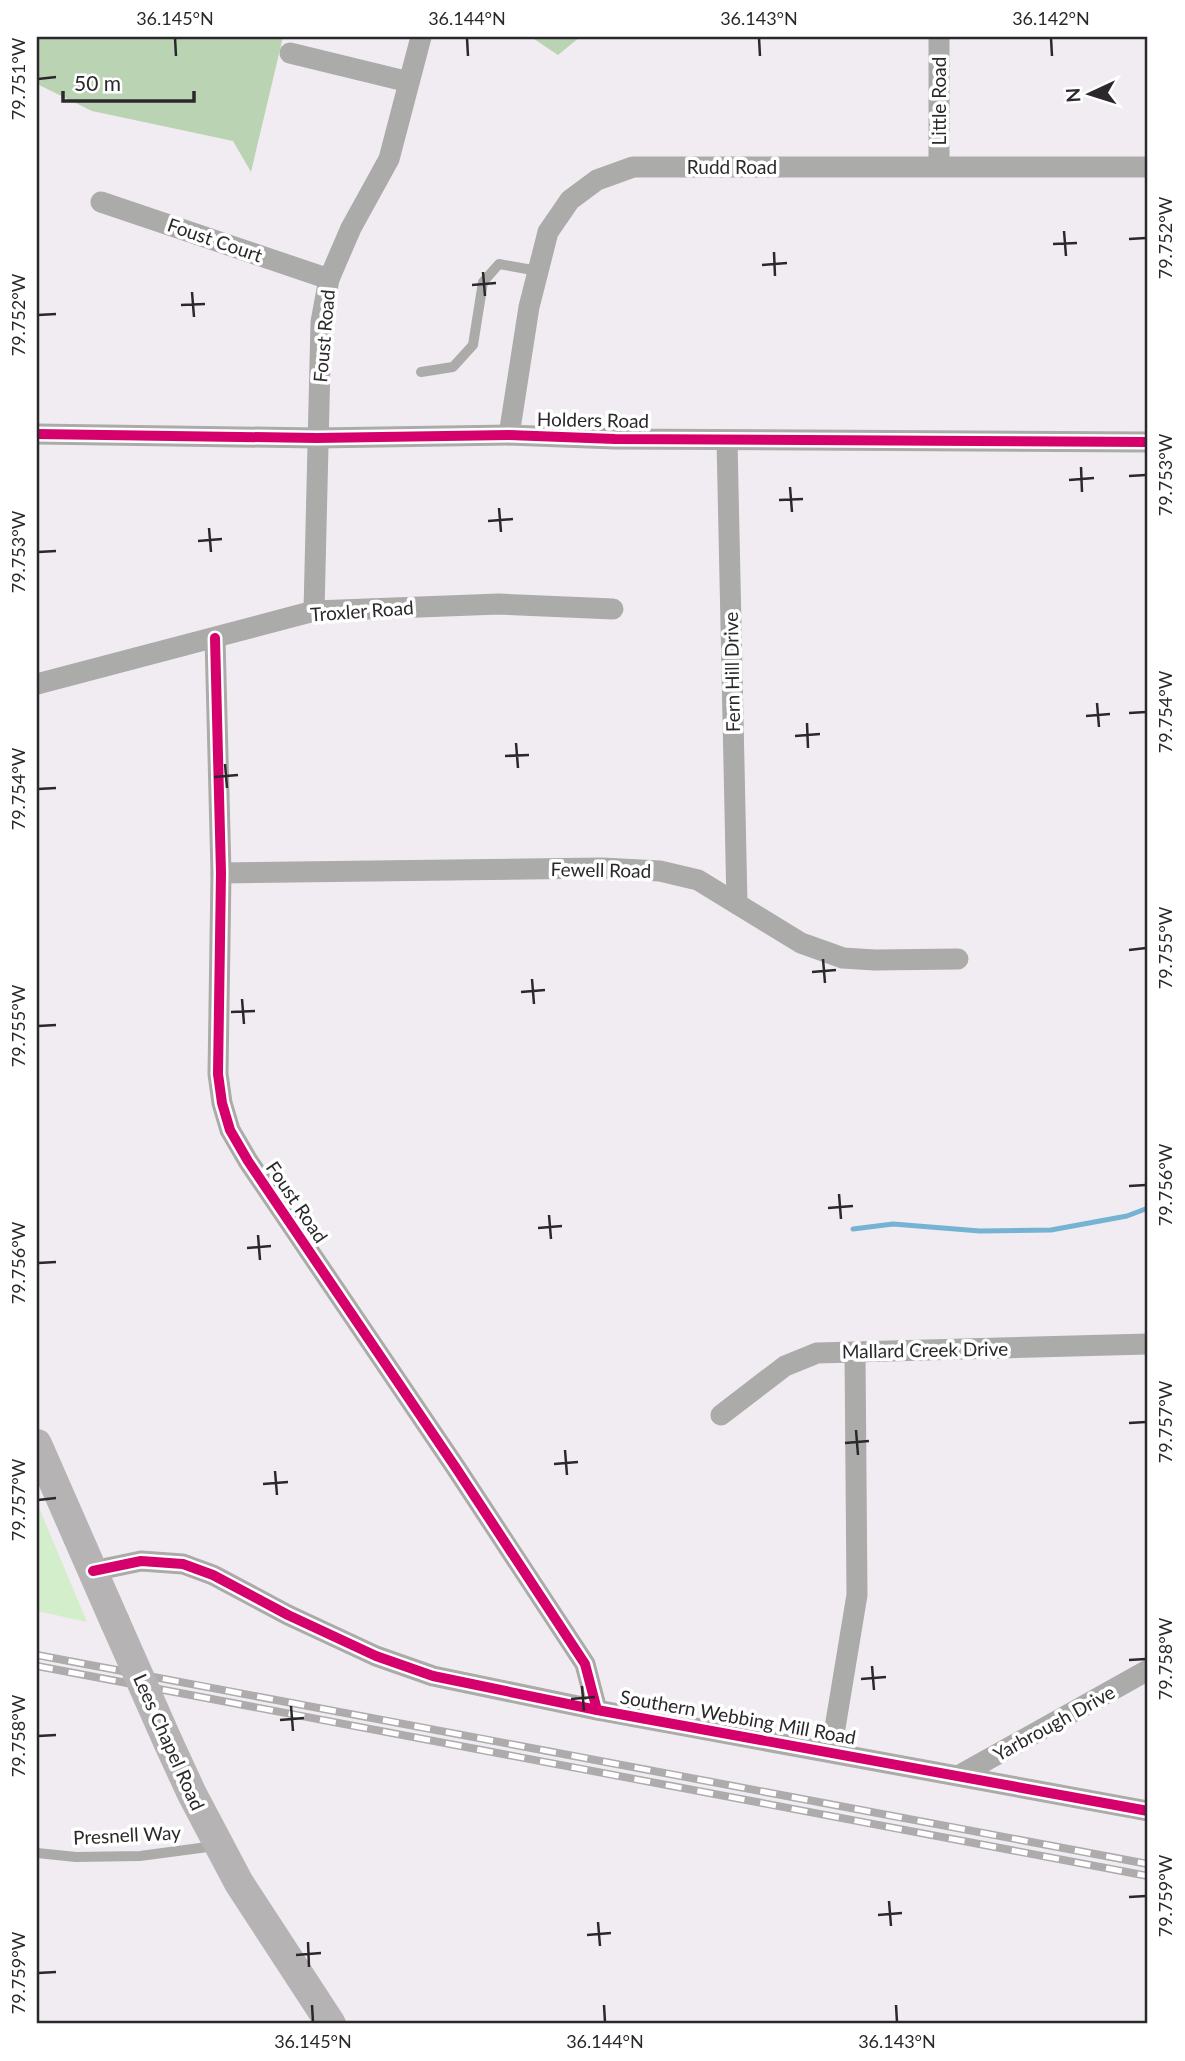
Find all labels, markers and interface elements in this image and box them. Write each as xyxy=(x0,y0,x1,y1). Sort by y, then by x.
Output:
text: 36.145°N xyxy=(136,7,214,29)
text: 36.144°N xyxy=(428,7,506,29)
text: 36.143°N xyxy=(720,7,798,29)
text: 36.142°N xyxy=(1012,7,1090,29)
text: 79.751°W xyxy=(7,37,29,120)
street label: Little Road xyxy=(927,57,950,145)
scale bar xyxy=(63,60,194,104)
north arrow xyxy=(1056,60,1126,130)
text: 50 m xyxy=(74,70,121,95)
text: N xyxy=(1061,87,1085,103)
street label: Rudd Road xyxy=(687,155,777,178)
text: 79.752°W xyxy=(1154,196,1176,279)
street label: Foust Court xyxy=(165,213,266,267)
text: 79.752°W xyxy=(7,273,29,356)
street label: Foust Road xyxy=(308,288,339,383)
street label: Holders Road xyxy=(537,407,649,432)
text: 79.753°W xyxy=(1154,433,1176,516)
text: 79.753°W xyxy=(7,510,29,593)
street label: Troxler Road xyxy=(310,595,414,626)
street label: Fern Hill Drive xyxy=(719,612,744,732)
text: 79.754°W xyxy=(1154,670,1176,753)
text: 79.754°W xyxy=(7,747,29,830)
street label: Fewell Road xyxy=(550,857,652,882)
text: 79.755°W xyxy=(1154,906,1176,989)
text: 79.755°W xyxy=(7,984,29,1067)
text: 79.756°W xyxy=(1154,1143,1176,1226)
street label: Foust Road xyxy=(262,1157,333,1247)
text: 79.756°W xyxy=(7,1221,29,1304)
street label: Mallard Creek Drive xyxy=(842,1337,1008,1362)
text: 79.757°W xyxy=(1154,1380,1176,1463)
text: 79.757°W xyxy=(7,1458,29,1541)
text: 79.758°W xyxy=(1154,1617,1176,1700)
street label: Lees Chapel Road xyxy=(129,1670,210,1814)
street label: Yarbrough Drive xyxy=(989,1680,1118,1765)
street label: Southern Webbing Mill Road xyxy=(618,1684,858,1749)
text: 79.758°W xyxy=(7,1694,29,1777)
street label: Presnell Way xyxy=(73,1820,182,1849)
text: 79.759°W xyxy=(1154,1854,1176,1937)
text: 79.759°W xyxy=(7,1931,29,2014)
text: 36.145°N xyxy=(274,2030,352,2052)
text: 36.144°N xyxy=(566,2030,644,2052)
text: 36.143°N xyxy=(858,2030,936,2052)

